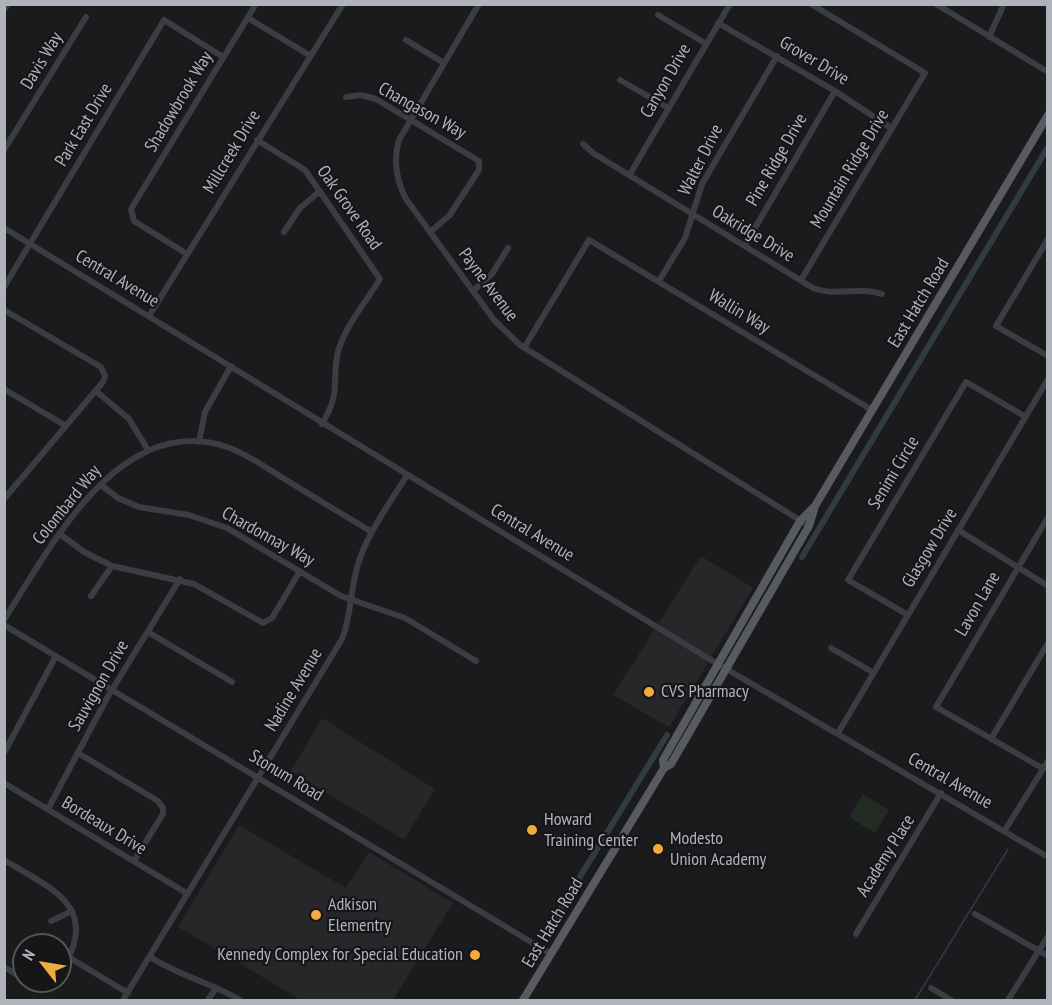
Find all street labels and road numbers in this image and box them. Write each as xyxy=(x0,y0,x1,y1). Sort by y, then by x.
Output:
street label: Davis Way xyxy=(17,28,67,94)
street label: Grover Drive xyxy=(775,32,853,90)
street label: Canyon Drive xyxy=(636,40,696,122)
street label: Shadowbrook Way xyxy=(141,48,217,156)
street label: Changason Way xyxy=(374,78,470,144)
street label: Park East Drive xyxy=(51,80,117,170)
street label: Millcreek Drive xyxy=(199,106,265,198)
street label: Mountain Ridge Drive xyxy=(806,106,894,232)
street label: Pine Ridge Drive xyxy=(742,110,812,210)
street label: Walter Drive xyxy=(674,121,728,199)
street label: Oak Grove Road xyxy=(312,162,386,254)
street label: Oakridge Drive xyxy=(708,201,798,267)
street label: Payne Avenue xyxy=(453,244,523,326)
street label: Central Avenue xyxy=(71,246,163,312)
street label: East Hatch Road xyxy=(884,254,954,352)
street label: Wallin Way xyxy=(704,285,774,339)
street label: Senimi Circle xyxy=(864,433,924,513)
street label: Colombard Way xyxy=(28,461,106,549)
street label: Central Avenue xyxy=(486,500,578,566)
street label: Chardonnay Way xyxy=(218,503,318,571)
street label: Glasgow Drive xyxy=(898,504,962,592)
street label: Lavon Lane xyxy=(951,568,1005,640)
street label: Sauvignon Drive xyxy=(64,637,134,735)
street label: Nadine Avenue xyxy=(261,644,327,736)
street label: Stonum Road xyxy=(245,746,327,806)
street label: Central Avenue xyxy=(904,748,996,814)
street label: Bordeaux Drive xyxy=(58,792,150,860)
street label: Academy Place xyxy=(852,811,920,901)
street label: East Hatch Road xyxy=(518,874,588,972)

